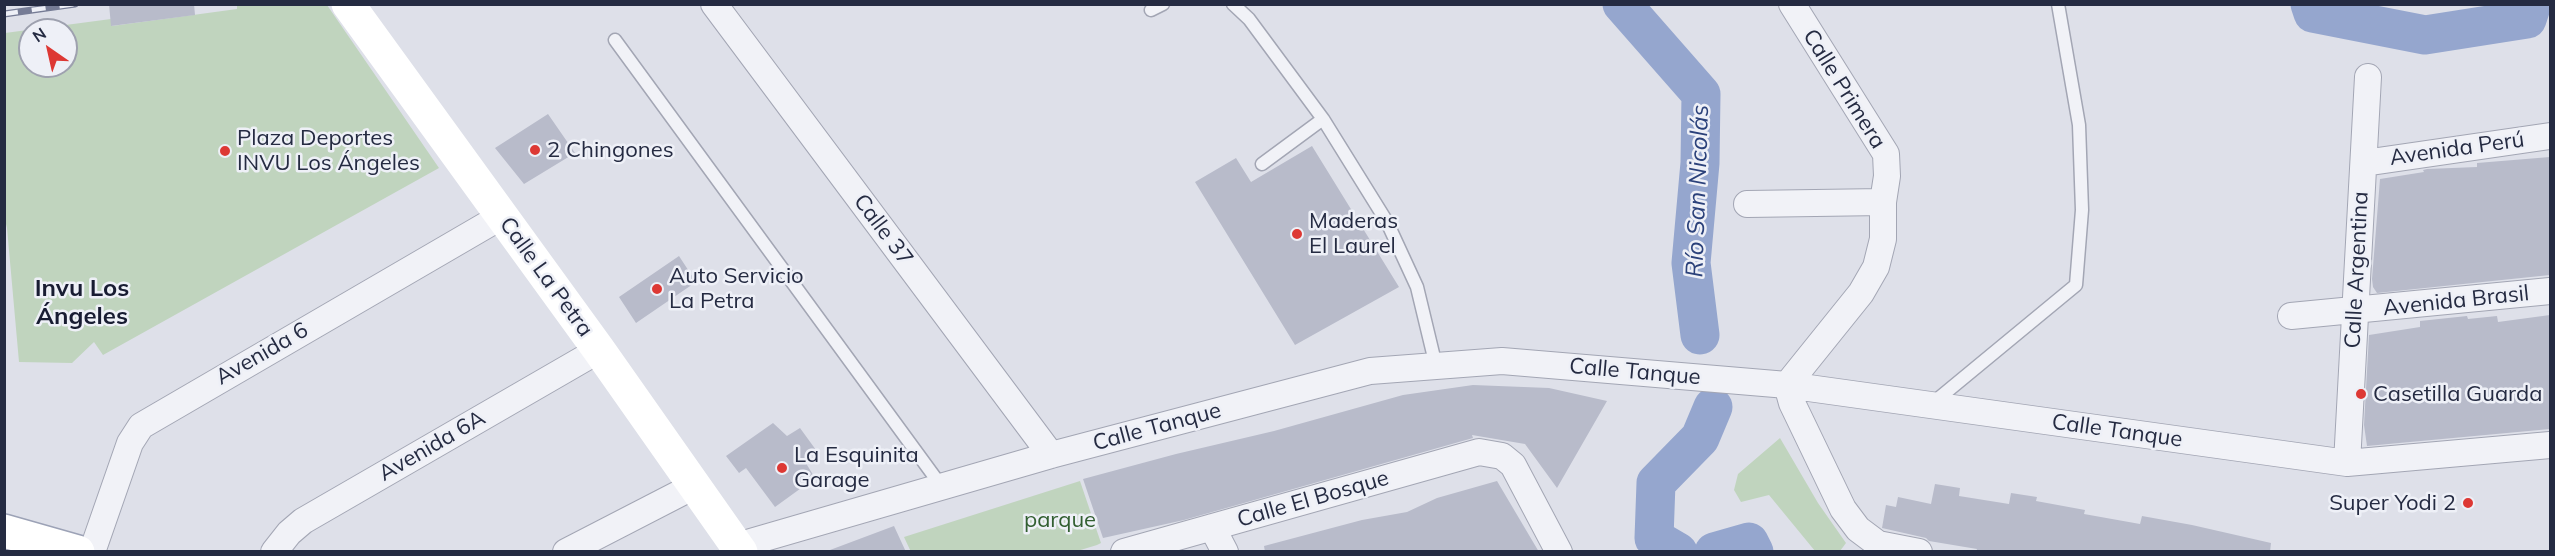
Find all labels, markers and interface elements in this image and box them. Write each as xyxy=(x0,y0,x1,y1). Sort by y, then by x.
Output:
north arrow xyxy=(18,18,78,78)
text: N xyxy=(28,23,50,46)
street label: Calle Primera xyxy=(1797,24,1891,154)
water label: Río San Nicolás xyxy=(1681,104,1715,278)
place label: Plaza Deportes INVU Los Ángeles xyxy=(237,125,420,176)
street label: Avenida Perú xyxy=(2388,126,2526,172)
place label: 2 Chingones xyxy=(547,137,674,163)
marker: 2 Chingones xyxy=(528,143,542,157)
marker: Plaza Deportes INVU Los Ángeles xyxy=(218,144,232,158)
street label: Calle 37 xyxy=(848,189,918,271)
street label: Calle Argentina xyxy=(2340,191,2374,349)
place label: Maderas El Laurel xyxy=(1309,208,1398,260)
street label: Calle La Petra xyxy=(494,212,598,342)
marker: Maderas El Laurel xyxy=(1290,227,1304,241)
place label: Auto Servicio La Petra xyxy=(669,263,804,314)
district label: Invu Los Ángeles xyxy=(35,275,129,331)
street label: Avenida Brasil xyxy=(2382,280,2530,322)
marker: Auto Servicio La Petra xyxy=(650,282,664,296)
street label: Avenida 6 xyxy=(211,317,313,391)
street label: Calle Tanque xyxy=(1568,353,1702,391)
place label: Casetilla Guarda xyxy=(2373,381,2542,407)
marker: Casetilla Guarda xyxy=(2354,387,2368,401)
street label: Calle Tanque xyxy=(1090,397,1224,457)
street label: Avenida 6A xyxy=(374,405,490,487)
street label: Calle Tanque xyxy=(2050,409,2184,453)
place label: La Esquinita Garage xyxy=(794,442,919,494)
marker: La Esquinita Garage xyxy=(775,461,789,475)
street label: Calle El Bosque xyxy=(1234,465,1392,533)
place label: Super Yodi 2 xyxy=(2329,490,2456,516)
marker: Super Yodi 2 xyxy=(2461,496,2475,510)
park label: parque xyxy=(1024,507,1096,533)

